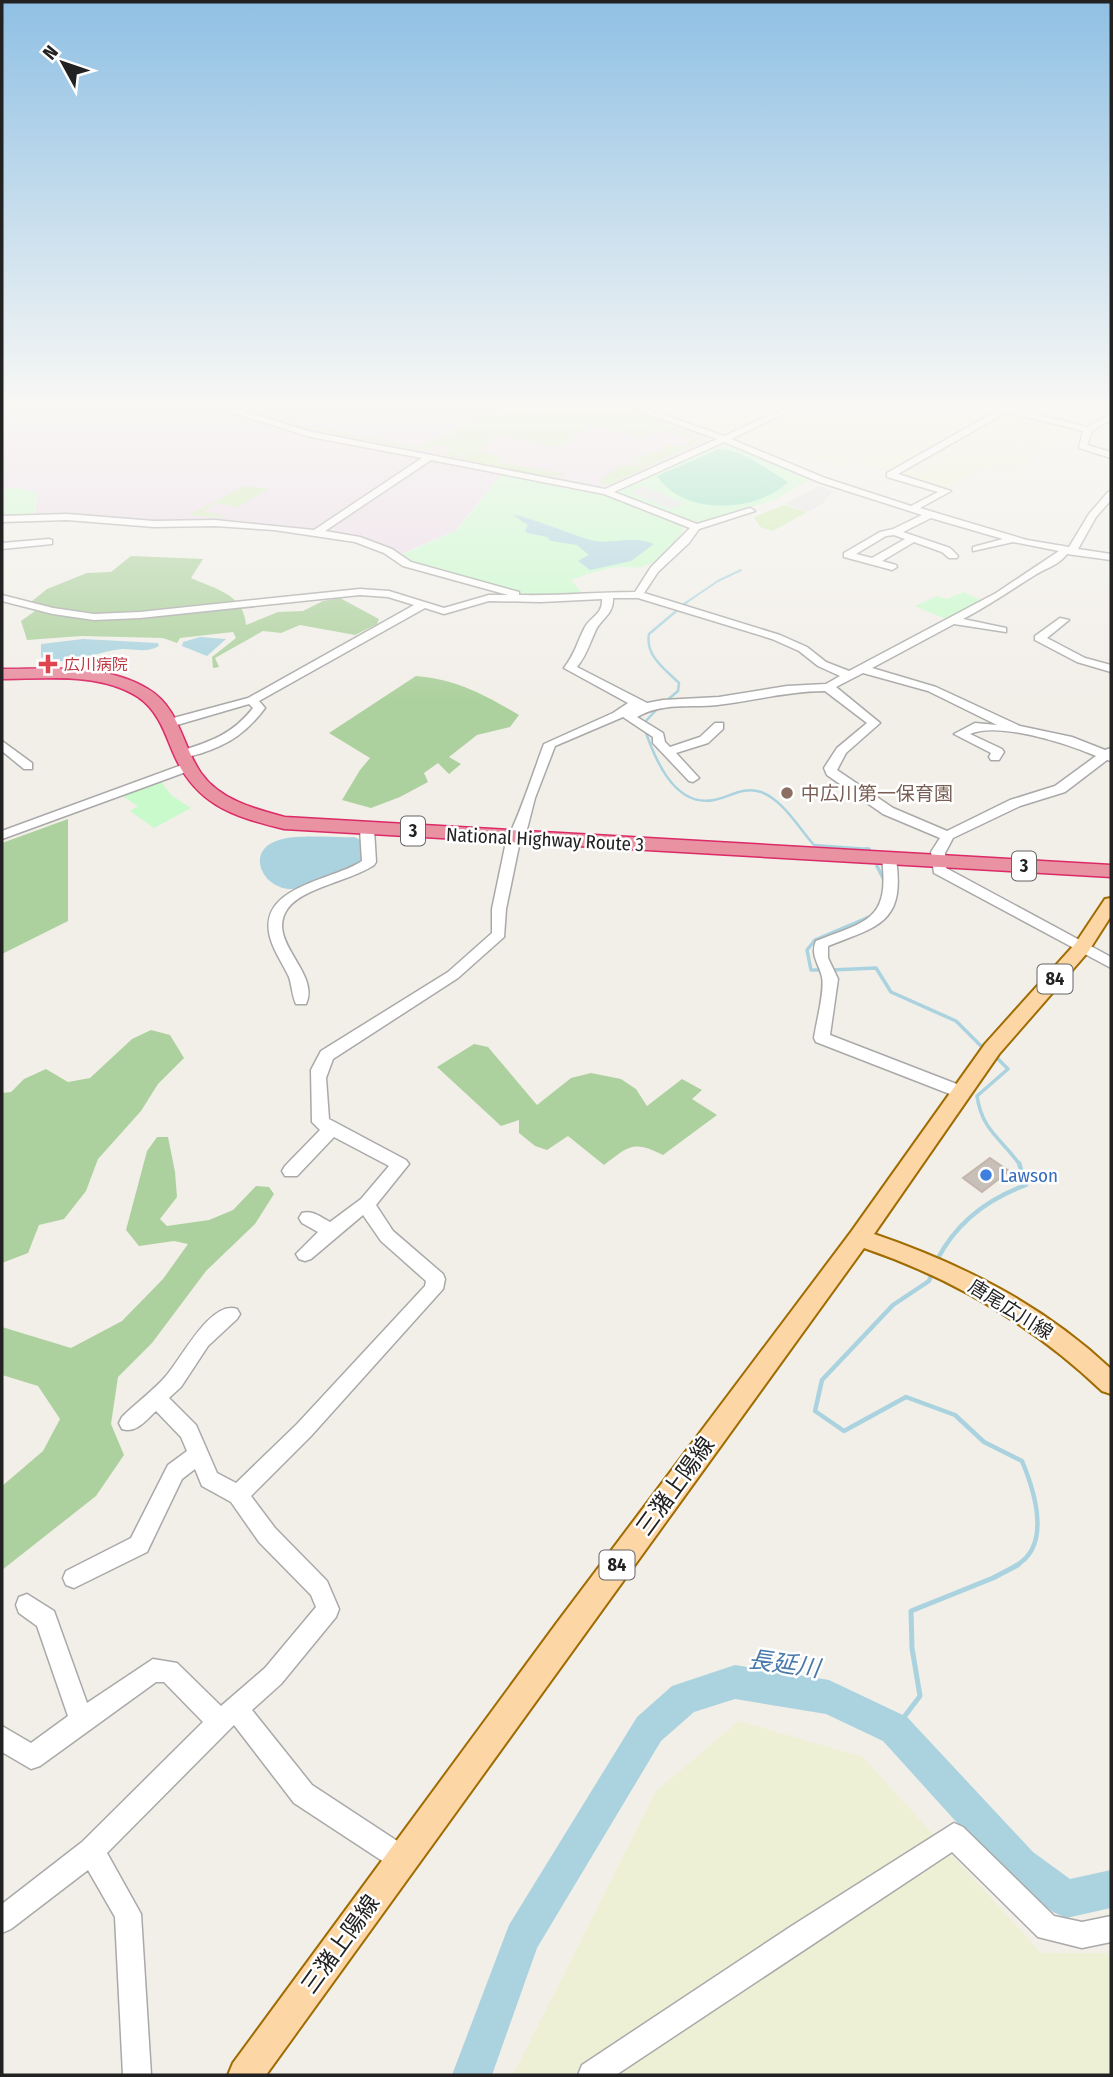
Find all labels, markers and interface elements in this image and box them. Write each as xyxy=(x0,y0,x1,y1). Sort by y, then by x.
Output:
north arrow xyxy=(28,28,98,98)
text: N xyxy=(38,41,63,64)
marker: 広川病院 xyxy=(38,654,58,674)
place label: 広川病院 xyxy=(64,655,128,674)
place label: 中広川第一保育園 xyxy=(801,782,953,805)
marker: 中広川第一保育園 xyxy=(779,785,795,801)
road number: 3 xyxy=(401,816,425,846)
street label: National Highway Route 3 xyxy=(445,823,645,856)
road number: 3 xyxy=(1012,852,1036,880)
road number: 84 xyxy=(1038,964,1072,994)
place label: Lawson xyxy=(1000,1164,1058,1187)
marker: Lawson xyxy=(978,1167,994,1183)
street label: 唐尾広川線 xyxy=(964,1274,1057,1344)
street label: 三潴上陽線 xyxy=(630,1431,720,1541)
road number: 84 xyxy=(600,1550,634,1580)
water label: 長延川 xyxy=(746,1645,825,1683)
street label: 三潴上陽線 xyxy=(295,1889,385,1999)

